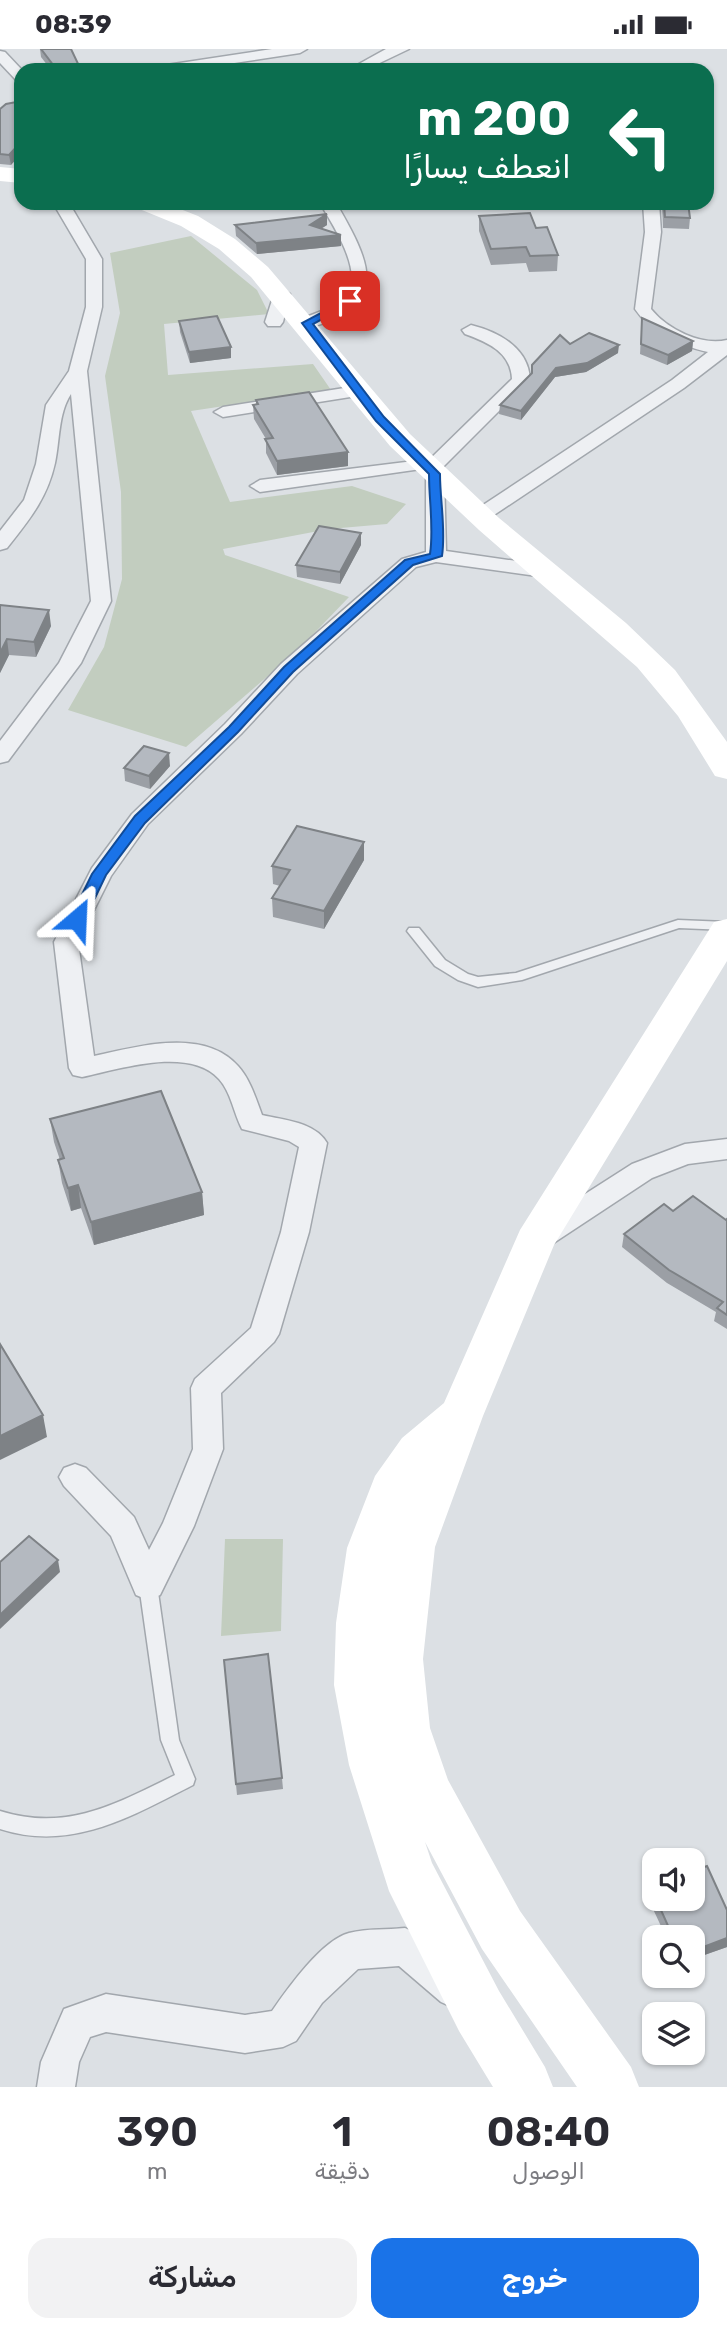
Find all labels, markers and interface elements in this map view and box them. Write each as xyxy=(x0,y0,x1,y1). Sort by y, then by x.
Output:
text: 08:39 xyxy=(35,9,112,40)
text: 200 m xyxy=(417,89,571,147)
icon: left xyxy=(595,91,686,182)
text: انعطف يسارًا xyxy=(403,148,571,186)
pin xyxy=(320,271,380,331)
icon: arrive xyxy=(331,282,369,320)
position arrow xyxy=(40,882,114,956)
map controls xyxy=(642,1848,705,2065)
button: sound xyxy=(642,1848,705,1911)
button: search xyxy=(642,1925,705,1988)
button: layers xyxy=(642,2002,705,2065)
text: 390 xyxy=(116,2107,198,2157)
text: 1 xyxy=(332,2107,352,2157)
text: 08:40 xyxy=(487,2107,611,2157)
text: m xyxy=(147,2157,167,2185)
text: دقيقة xyxy=(314,2157,370,2185)
text: الوصول xyxy=(512,2157,585,2185)
button: مشاركة xyxy=(28,2238,357,2318)
button: خروج xyxy=(371,2238,699,2318)

